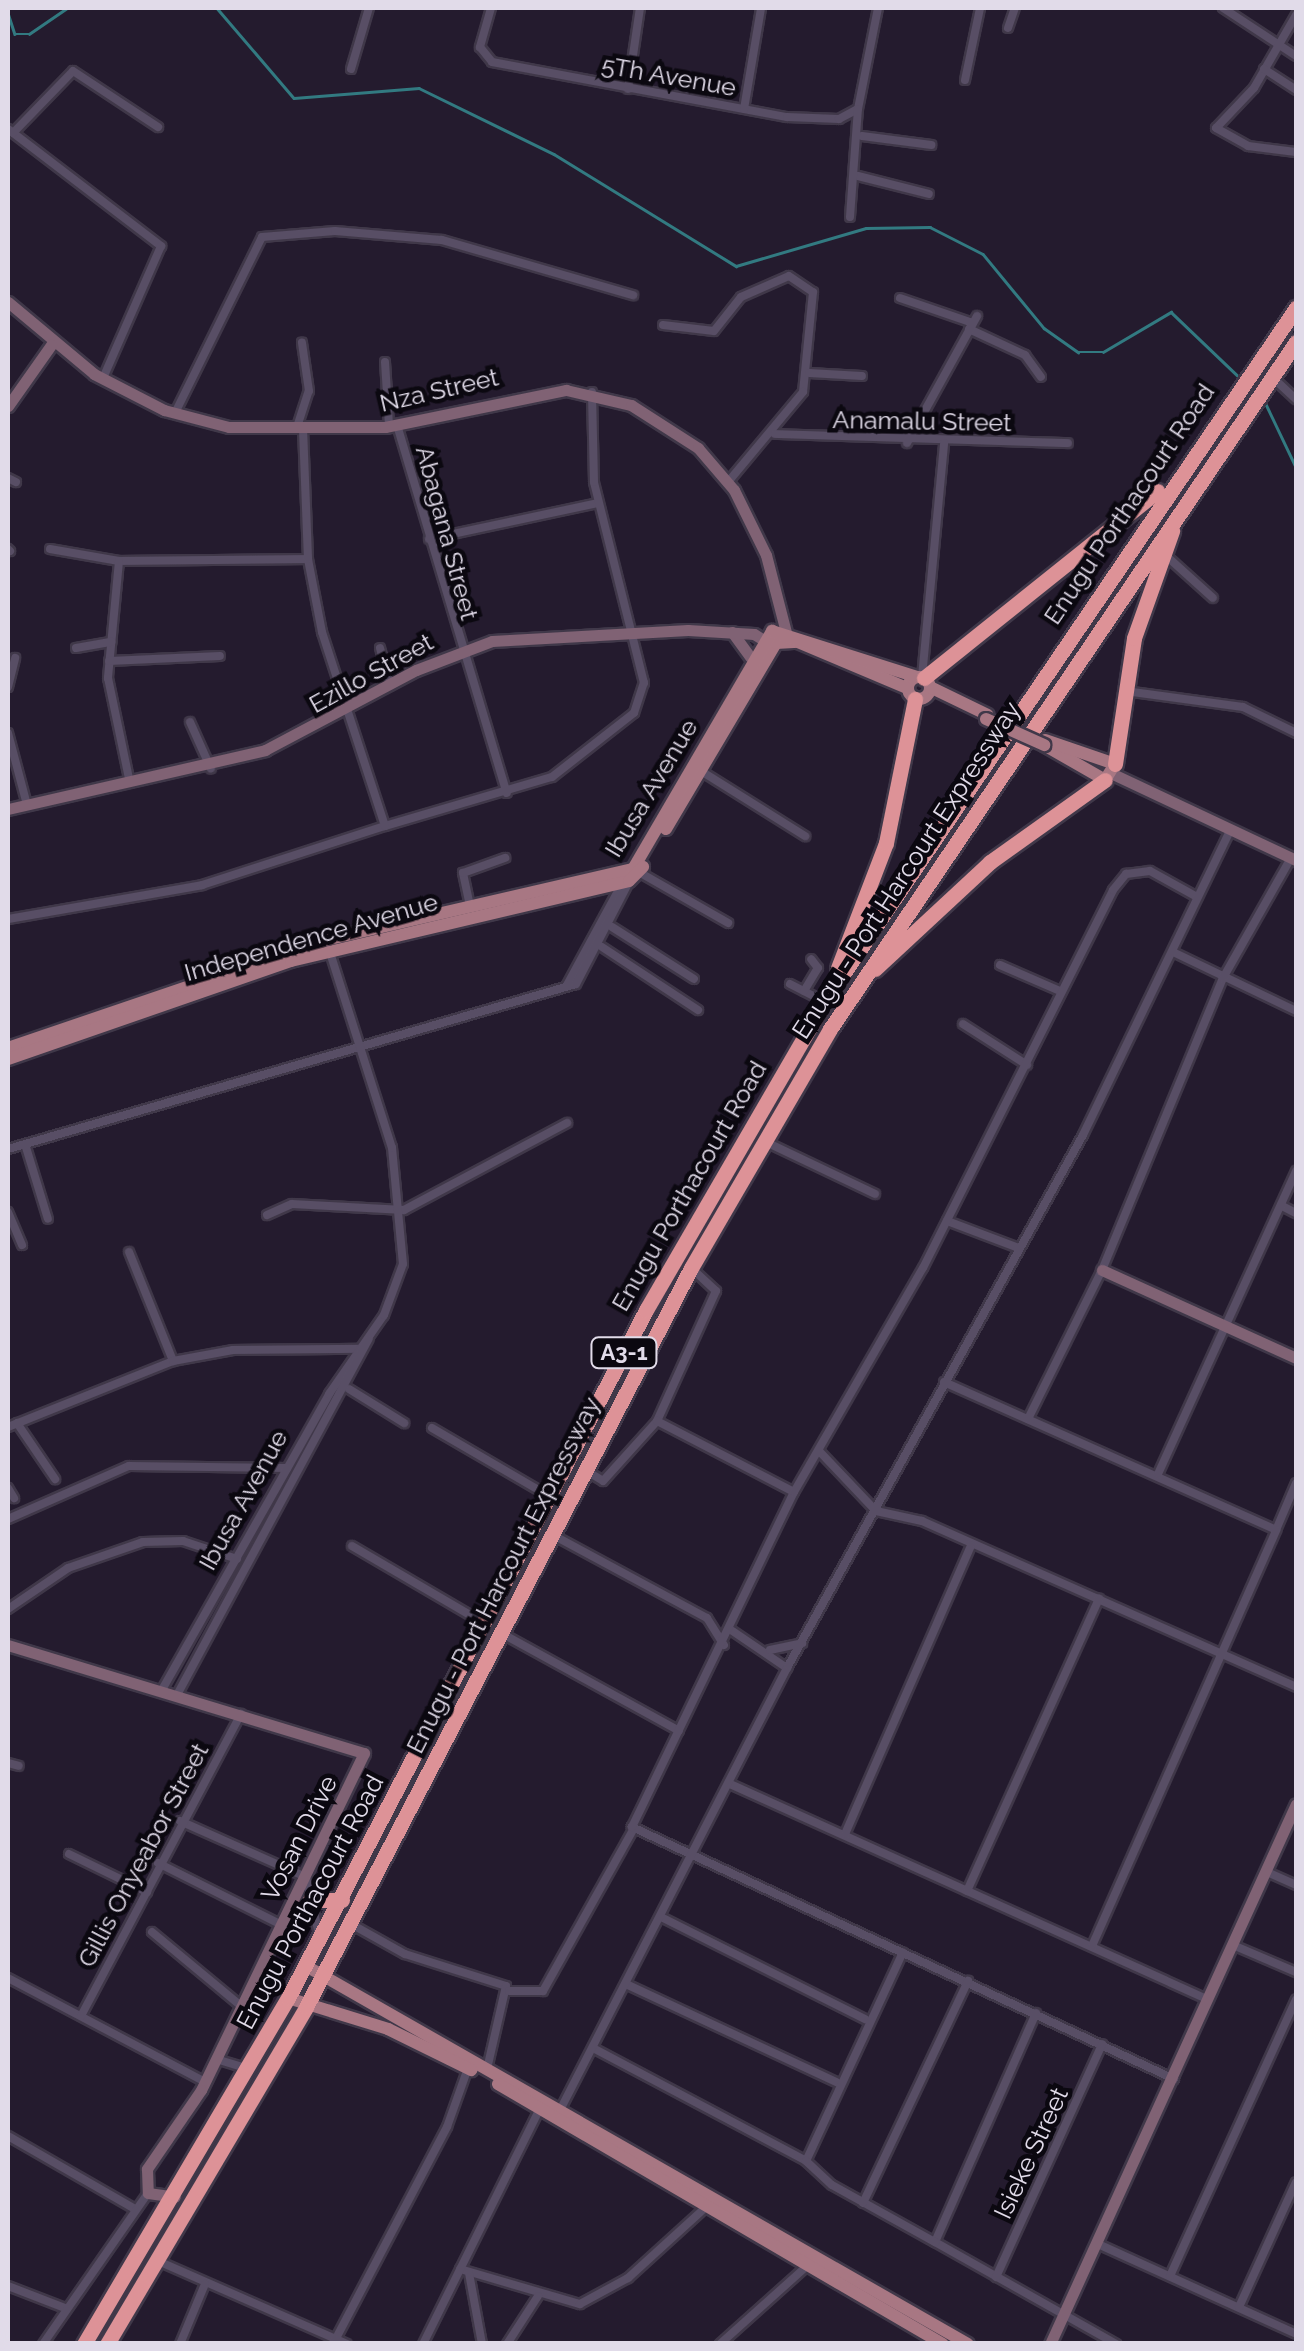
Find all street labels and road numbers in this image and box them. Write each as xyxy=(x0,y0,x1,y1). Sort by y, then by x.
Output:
street label: 5Th Avenue xyxy=(599,49,739,103)
street label: Nza Street xyxy=(377,362,501,418)
street label: Enugu Porthacourt Road xyxy=(1037,378,1221,630)
street label: Anamalu Street xyxy=(832,404,1012,438)
street label: Abagana Street xyxy=(409,443,485,623)
street label: Ezillo Street xyxy=(304,627,438,719)
street label: Enugu - Port Harcourt Expressway xyxy=(786,696,1026,1044)
street label: Ibusa Avenue xyxy=(598,713,704,863)
street label: Independence Avenue xyxy=(181,886,441,988)
street label: Enugu Porthacourt Road xyxy=(605,1056,773,1316)
road number: A3-1 xyxy=(589,1336,659,1370)
street label: Enugu - Port Harcourt Expressway xyxy=(400,1392,606,1758)
street label: Ibusa Avenue xyxy=(192,1424,294,1576)
street label: Gillis Onyeabor Street xyxy=(71,1738,215,1972)
street label: Enugu Porthacourt Road xyxy=(230,1770,390,2034)
street label: Vosan Drive xyxy=(255,1770,343,1906)
street label: Isieke Street xyxy=(988,2083,1074,2223)

